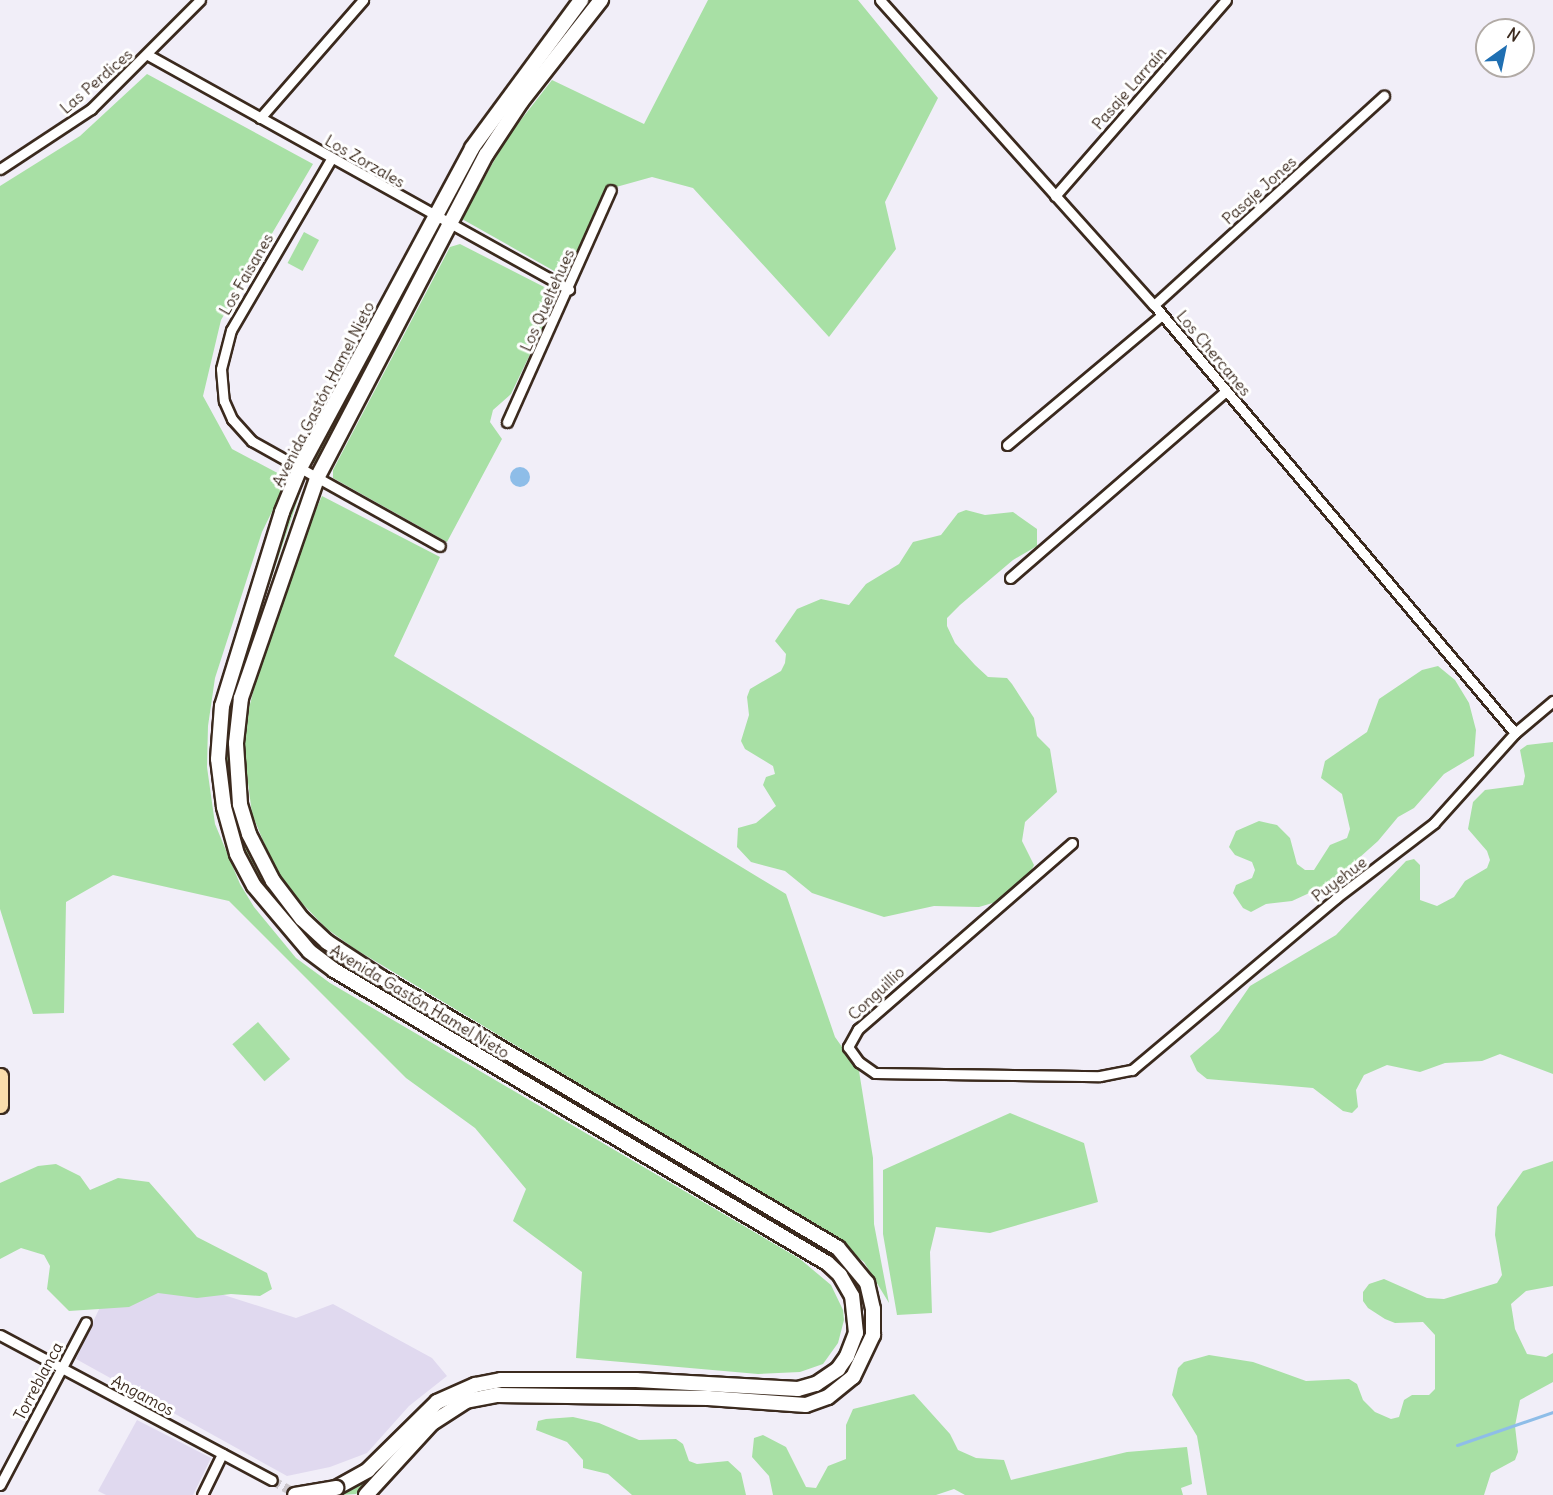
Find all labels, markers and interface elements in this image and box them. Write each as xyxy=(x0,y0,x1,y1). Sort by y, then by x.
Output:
north arrow xyxy=(1475,18,1535,78)
text: N xyxy=(1504,23,1524,46)
street label: Pasaje Larraín xyxy=(1088,43,1170,133)
street label: Las Perdices xyxy=(56,44,136,118)
street label: Los Zorzales xyxy=(322,130,408,192)
street label: Pasaje Jones xyxy=(1218,152,1300,228)
street label: Los Faisanes xyxy=(215,230,277,318)
street label: Los Queltehues xyxy=(516,246,578,354)
street label: Avenida Gastón Hamel Nieto xyxy=(268,298,378,490)
street label: Los Chercanes xyxy=(1173,306,1255,400)
street label: Puyehue xyxy=(1308,852,1370,906)
street label: Avenida Gastón Hamel Nieto xyxy=(327,940,513,1062)
street label: Conguillio xyxy=(844,962,908,1024)
street label: Torreblanca xyxy=(9,1339,67,1423)
street label: Angamos xyxy=(109,1371,177,1419)

